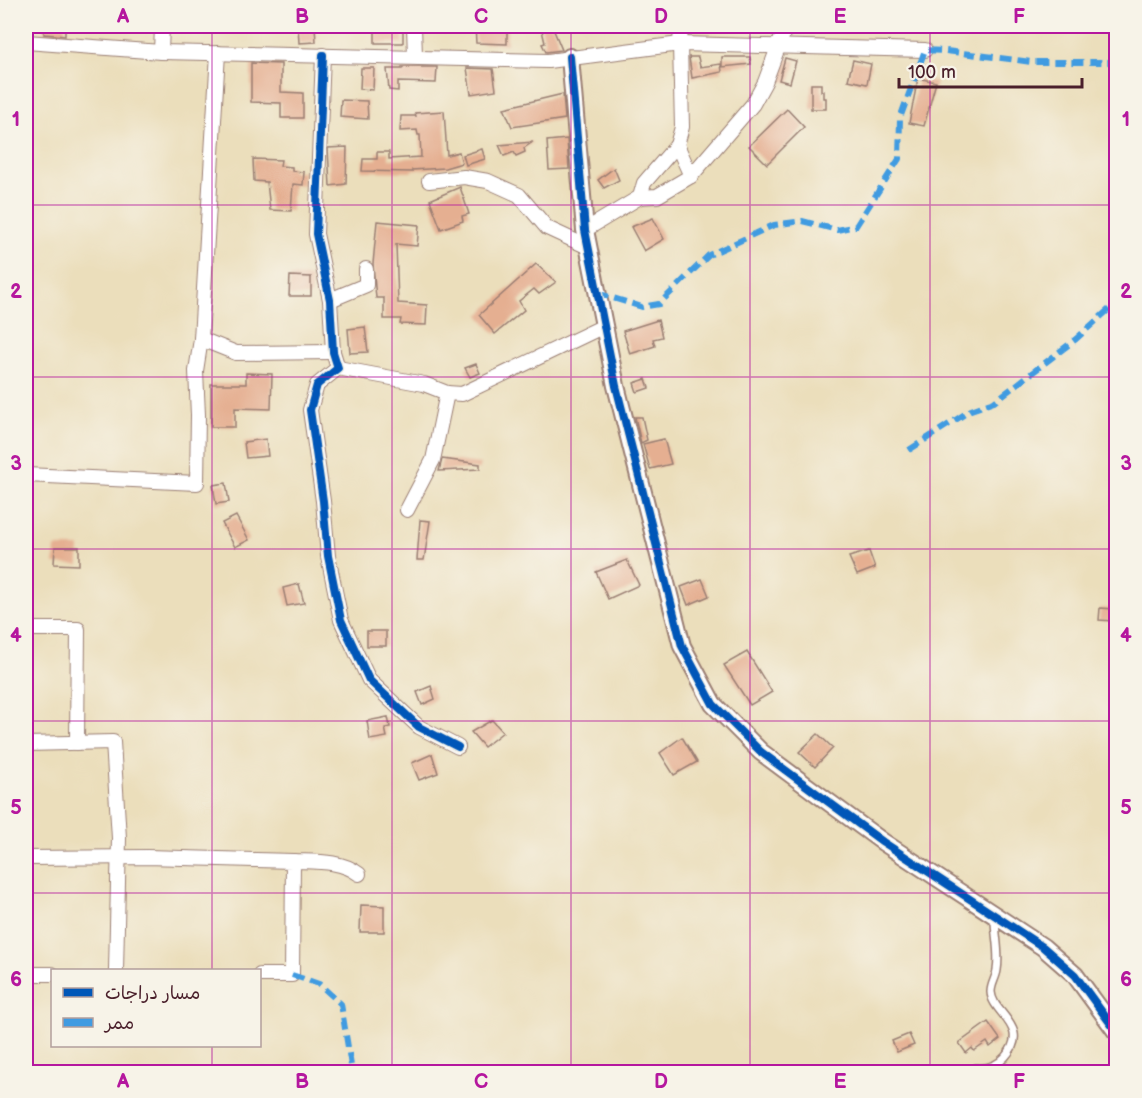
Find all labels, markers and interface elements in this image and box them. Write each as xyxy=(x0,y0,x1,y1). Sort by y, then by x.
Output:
text: A xyxy=(116,5,130,29)
text: B xyxy=(295,5,309,29)
text: C xyxy=(474,5,488,29)
text: D xyxy=(654,5,668,29)
text: E xyxy=(834,5,847,29)
text: F xyxy=(1013,5,1025,29)
scale bar xyxy=(899,51,1082,89)
text: 100 m xyxy=(908,62,956,83)
text: 1 xyxy=(12,108,20,132)
text: 1 xyxy=(1122,108,1130,132)
text: 2 xyxy=(10,280,22,304)
text: 2 xyxy=(1120,280,1132,304)
text: 3 xyxy=(10,452,22,476)
text: 3 xyxy=(1120,452,1132,476)
text: 4 xyxy=(10,624,22,648)
text: 4 xyxy=(1120,624,1132,648)
text: 5 xyxy=(10,796,22,820)
text: 5 xyxy=(1120,796,1132,820)
text: 6 xyxy=(10,968,22,992)
text: 6 xyxy=(1120,968,1132,992)
legend xyxy=(51,969,261,1047)
text: مسار دراجات xyxy=(105,983,200,1004)
text: ممر xyxy=(103,1013,134,1034)
text: A xyxy=(116,1070,130,1094)
text: B xyxy=(295,1070,309,1094)
text: C xyxy=(474,1070,488,1094)
text: D xyxy=(654,1070,668,1094)
text: E xyxy=(834,1070,847,1094)
text: F xyxy=(1013,1070,1025,1094)

